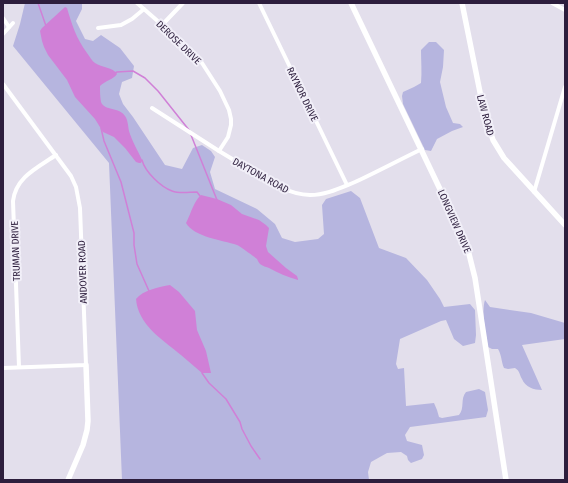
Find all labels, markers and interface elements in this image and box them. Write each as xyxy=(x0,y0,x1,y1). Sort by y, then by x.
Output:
street label: DEROSE DRIVE xyxy=(153,18,203,67)
street label: RAYNOR DRIVE xyxy=(284,65,321,124)
street label: LAW ROAD xyxy=(474,93,496,137)
street label: DAYTONA ROAD xyxy=(230,156,291,196)
street label: LONGVIEW DRIVE xyxy=(435,188,474,255)
street label: TRUMAN DRIVE xyxy=(9,220,23,281)
street label: ANDOVER ROAD xyxy=(76,240,90,304)

